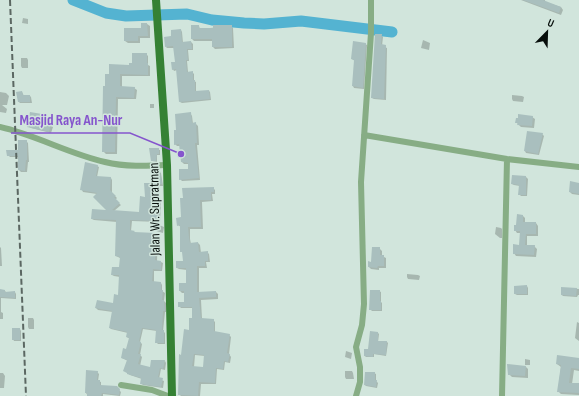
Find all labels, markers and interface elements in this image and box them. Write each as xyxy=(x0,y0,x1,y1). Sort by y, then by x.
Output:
north arrow xyxy=(527,12,567,52)
text: U xyxy=(546,16,556,30)
callout: Masjid Raya An-Nur xyxy=(11,106,130,133)
text: Masjid Raya An-Nur xyxy=(19,111,123,130)
street label: Jalan Wr. Supratman xyxy=(145,162,164,257)

